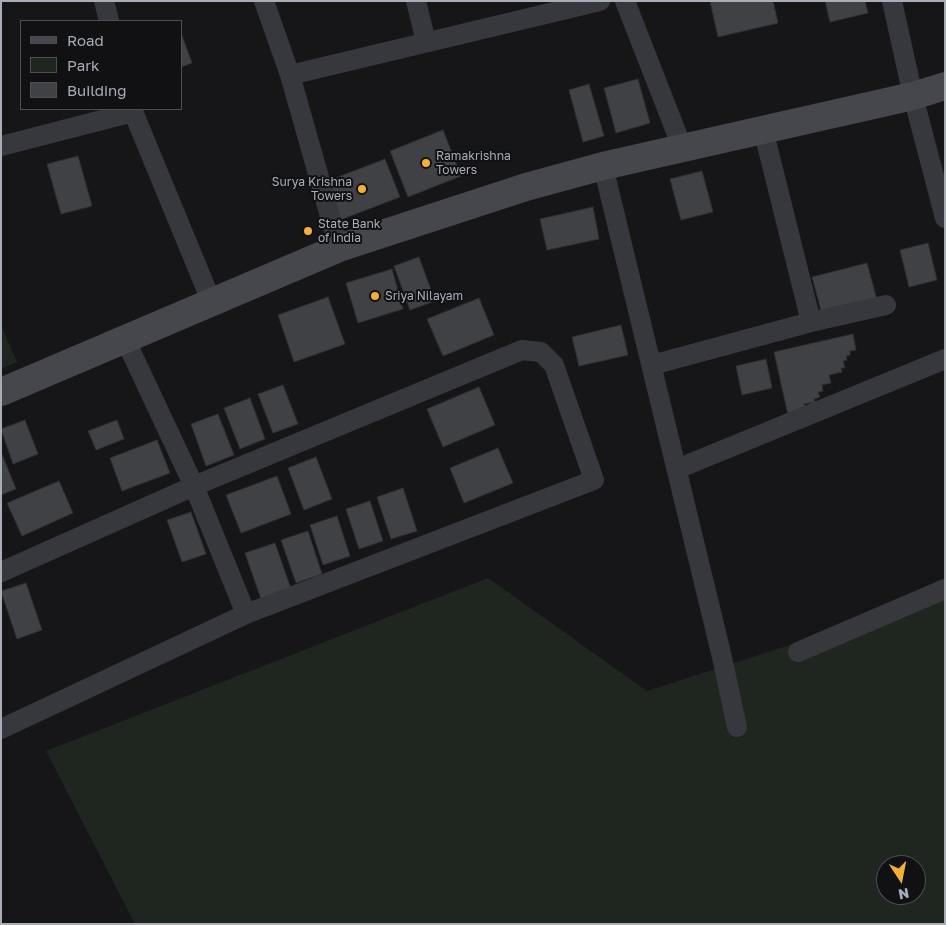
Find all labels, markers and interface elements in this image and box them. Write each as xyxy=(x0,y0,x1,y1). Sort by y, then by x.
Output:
legend xyxy=(20,20,182,110)
text: Road xyxy=(67,31,104,49)
text: Park xyxy=(67,56,99,74)
text: Building xyxy=(67,81,127,99)
place label: Ramakrishna Towers xyxy=(436,149,511,177)
marker: Ramakrishna Towers xyxy=(420,157,432,169)
place label: Surya Krishna Towers xyxy=(272,175,352,203)
marker: Surya Krishna Towers xyxy=(356,183,368,195)
place label: State Bank of India xyxy=(318,217,381,245)
marker: State Bank of India xyxy=(302,225,314,237)
place label: Sriya Nilayam xyxy=(385,289,463,303)
marker: Sriya Nilayam xyxy=(369,290,381,302)
north arrow xyxy=(876,855,926,905)
text: N xyxy=(897,885,911,904)

